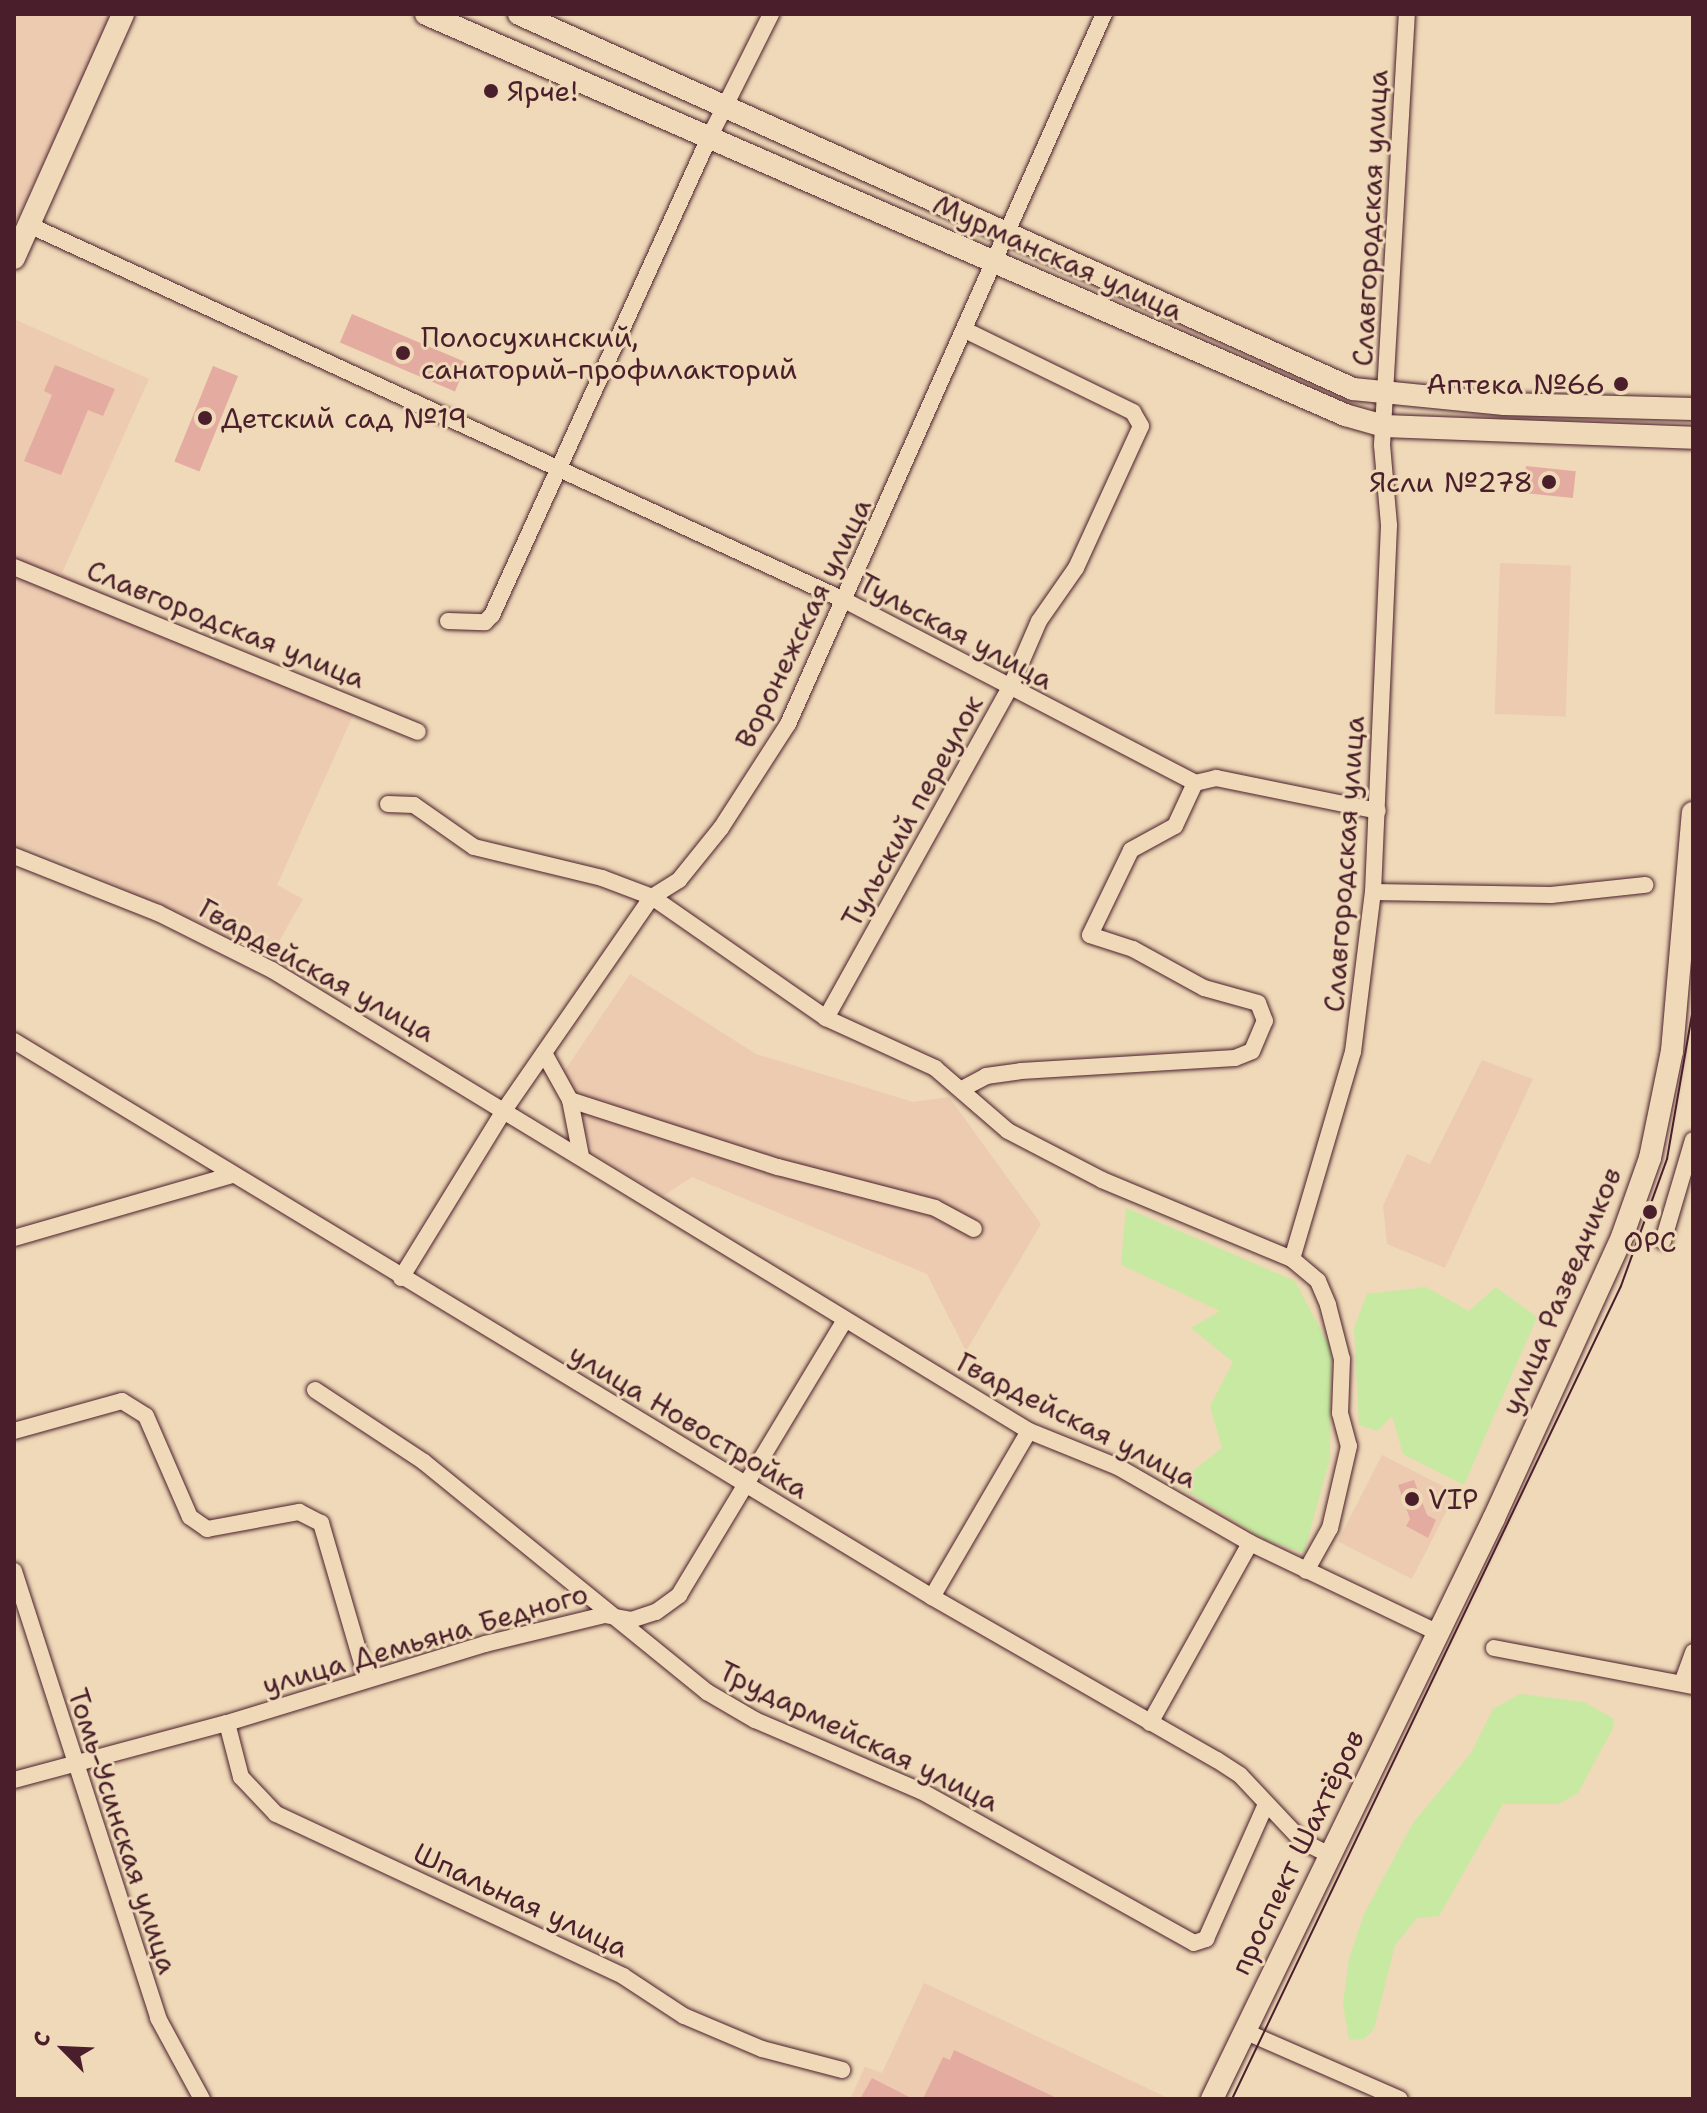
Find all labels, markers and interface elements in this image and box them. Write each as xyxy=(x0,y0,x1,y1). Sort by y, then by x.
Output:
street label: Славгородская улица xyxy=(1345,69,1395,367)
place label: Ярче! xyxy=(507,74,578,108)
marker: Ярче! xyxy=(482,82,500,100)
street label: Мурманская улица xyxy=(928,187,1188,327)
place label: Полосухинский, санаторий-профилакторий xyxy=(421,320,797,386)
marker: Полосухинский, санаторий-профилакторий xyxy=(392,342,414,364)
place label: Аптека №66 xyxy=(1426,367,1605,401)
marker: Аптека №66 xyxy=(1612,375,1630,393)
place label: Детский сад №19 xyxy=(221,401,467,435)
marker: Детский сад №19 xyxy=(196,409,214,427)
place label: Ясли №278 xyxy=(1369,465,1533,499)
marker: Ясли №278 xyxy=(1540,473,1558,491)
street label: Воронежская улица xyxy=(728,493,878,753)
street label: Славгородская улица xyxy=(82,553,370,695)
street label: Тульская улица xyxy=(853,566,1059,696)
street label: Тульский переулок xyxy=(834,689,990,933)
street label: Славгородская улица xyxy=(1317,715,1371,1013)
street label: Гвардейская улица xyxy=(193,891,441,1049)
street label: улица Разведчиков xyxy=(1494,1162,1628,1420)
marker: ОРС xyxy=(1641,1203,1659,1221)
place label: ОРС xyxy=(1623,1225,1677,1259)
street label: улица Новостройка xyxy=(563,1336,815,1506)
street label: Гвардейская улица xyxy=(951,1345,1203,1495)
place label: VIP xyxy=(1428,1482,1478,1516)
marker: VIP xyxy=(1403,1490,1421,1508)
street label: улица Демьяна Бедного xyxy=(258,1576,592,1702)
street label: Трудармейская улица xyxy=(714,1654,1004,1818)
street label: Томь-Усинская улица xyxy=(61,1684,185,1978)
street label: проспект Шахтёров xyxy=(1223,1724,1371,1980)
street label: Шпальная улица xyxy=(408,1836,634,1964)
north arrow xyxy=(24,2009,104,2089)
text: С xyxy=(26,2027,58,2051)

